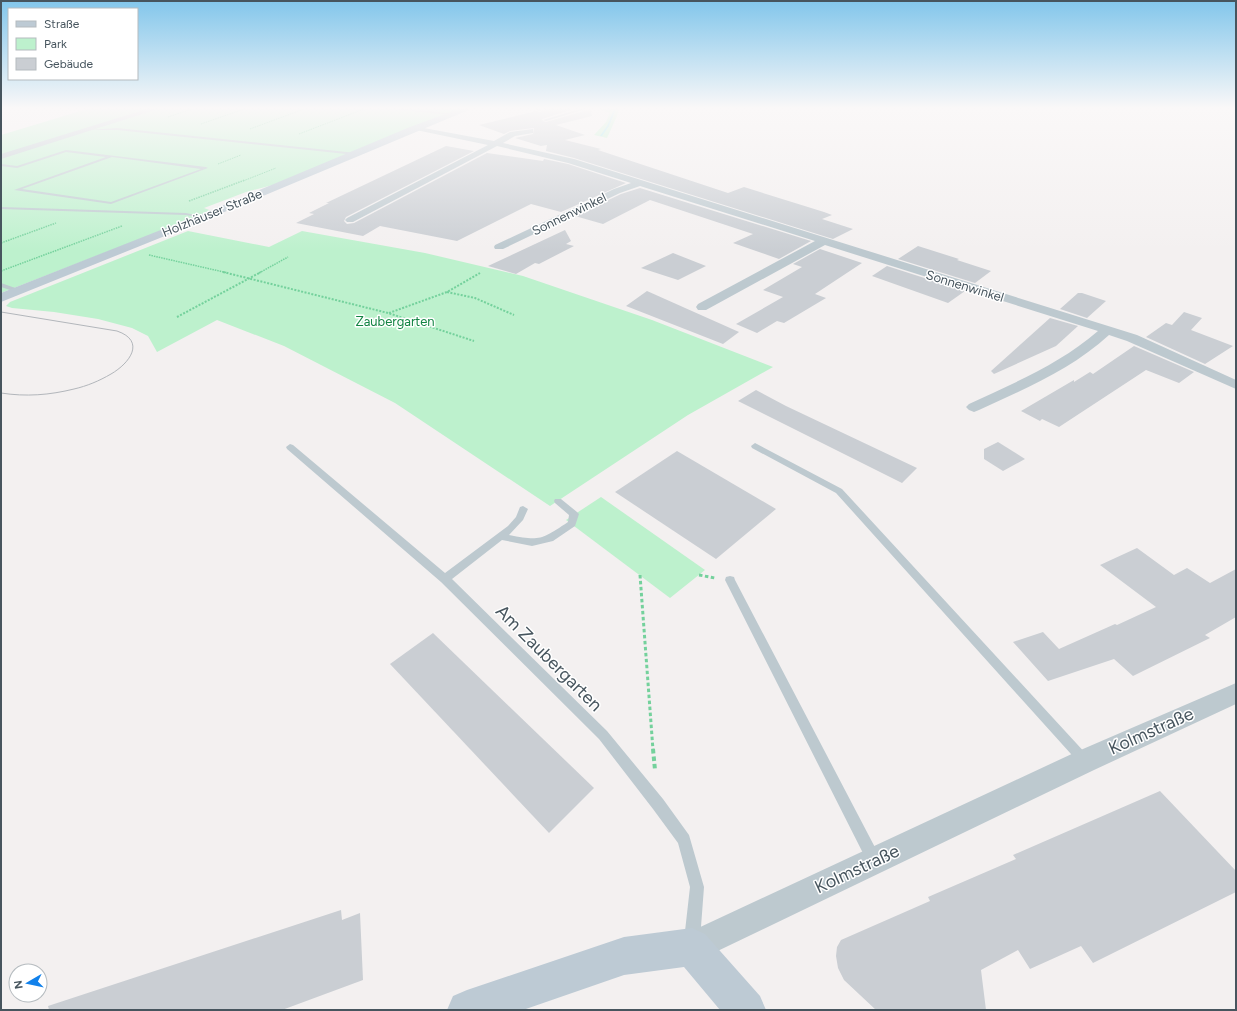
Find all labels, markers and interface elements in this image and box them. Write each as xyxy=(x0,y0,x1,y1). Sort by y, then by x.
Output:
legend xyxy=(8,8,138,80)
text: Straße xyxy=(44,17,80,31)
text: Park xyxy=(44,37,67,51)
text: Gebäude xyxy=(44,57,94,71)
street label: Holzhäuser Straße xyxy=(160,186,264,240)
street label: Sonnenwinkel xyxy=(529,190,609,238)
street label: Sonnenwinkel xyxy=(924,267,1006,305)
park label: Zaubergarten xyxy=(355,314,435,329)
street label: Am Zaubergarten xyxy=(491,600,607,716)
street label: Kolmstraße xyxy=(1105,702,1197,760)
street label: Kolmstraße xyxy=(811,840,903,898)
north arrow xyxy=(8,963,48,1003)
text: N xyxy=(12,979,26,990)

